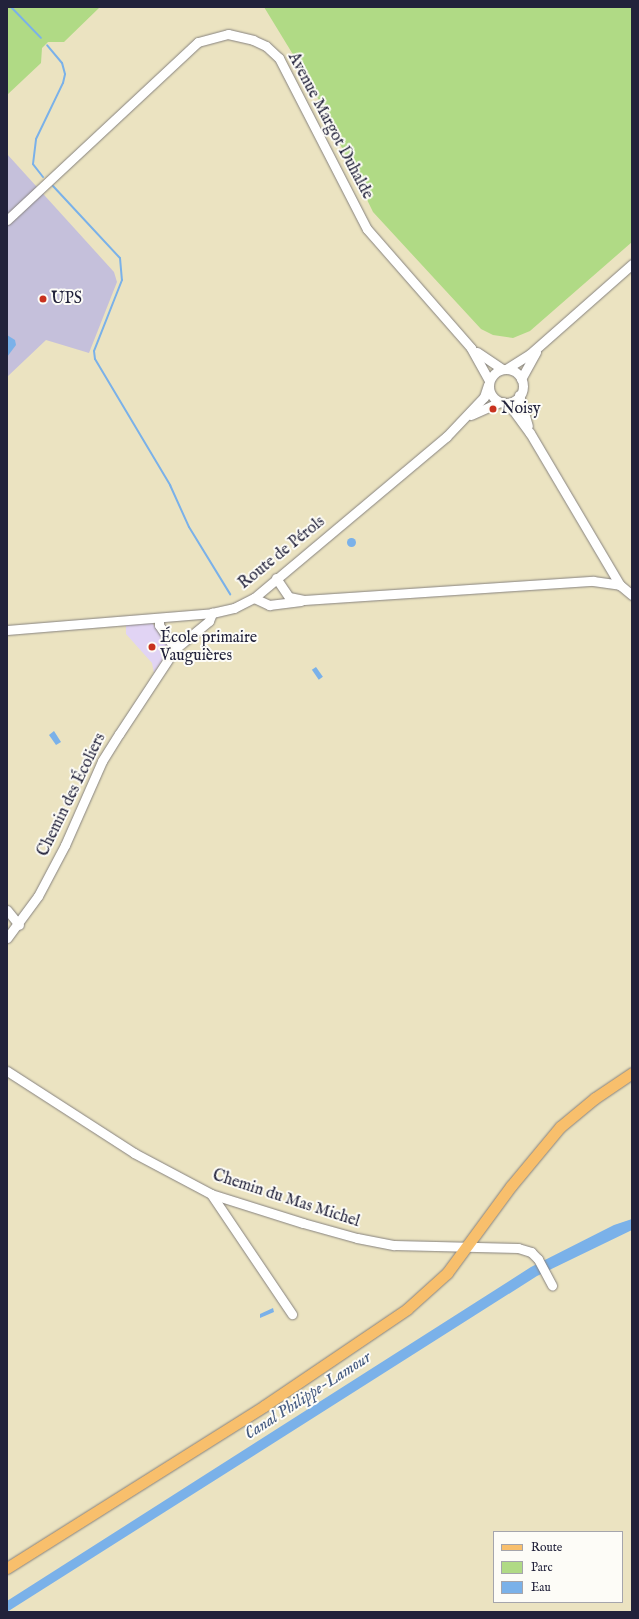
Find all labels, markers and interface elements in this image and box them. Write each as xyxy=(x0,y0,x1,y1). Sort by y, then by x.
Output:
street label: Avenue Margot Duhalde xyxy=(283,49,377,203)
place label: UPS xyxy=(51,289,82,309)
marker: UPS xyxy=(38,294,48,304)
place label: Noisy xyxy=(501,399,541,419)
marker: Noisy xyxy=(488,404,498,414)
street label: Route de Pérols xyxy=(235,512,329,594)
place label: École primaire Vauguières xyxy=(160,628,257,666)
marker: École primaire Vauguières xyxy=(147,642,157,652)
street label: Chemin des Écoliers xyxy=(34,730,110,860)
street label: Chemin du Mas Michel xyxy=(210,1166,362,1232)
water label: Canal Philippe-Lamour xyxy=(241,1347,375,1445)
legend xyxy=(493,1531,623,1603)
text: Route xyxy=(531,1540,562,1555)
text: Parc xyxy=(531,1560,553,1575)
text: Eau xyxy=(531,1580,551,1595)

